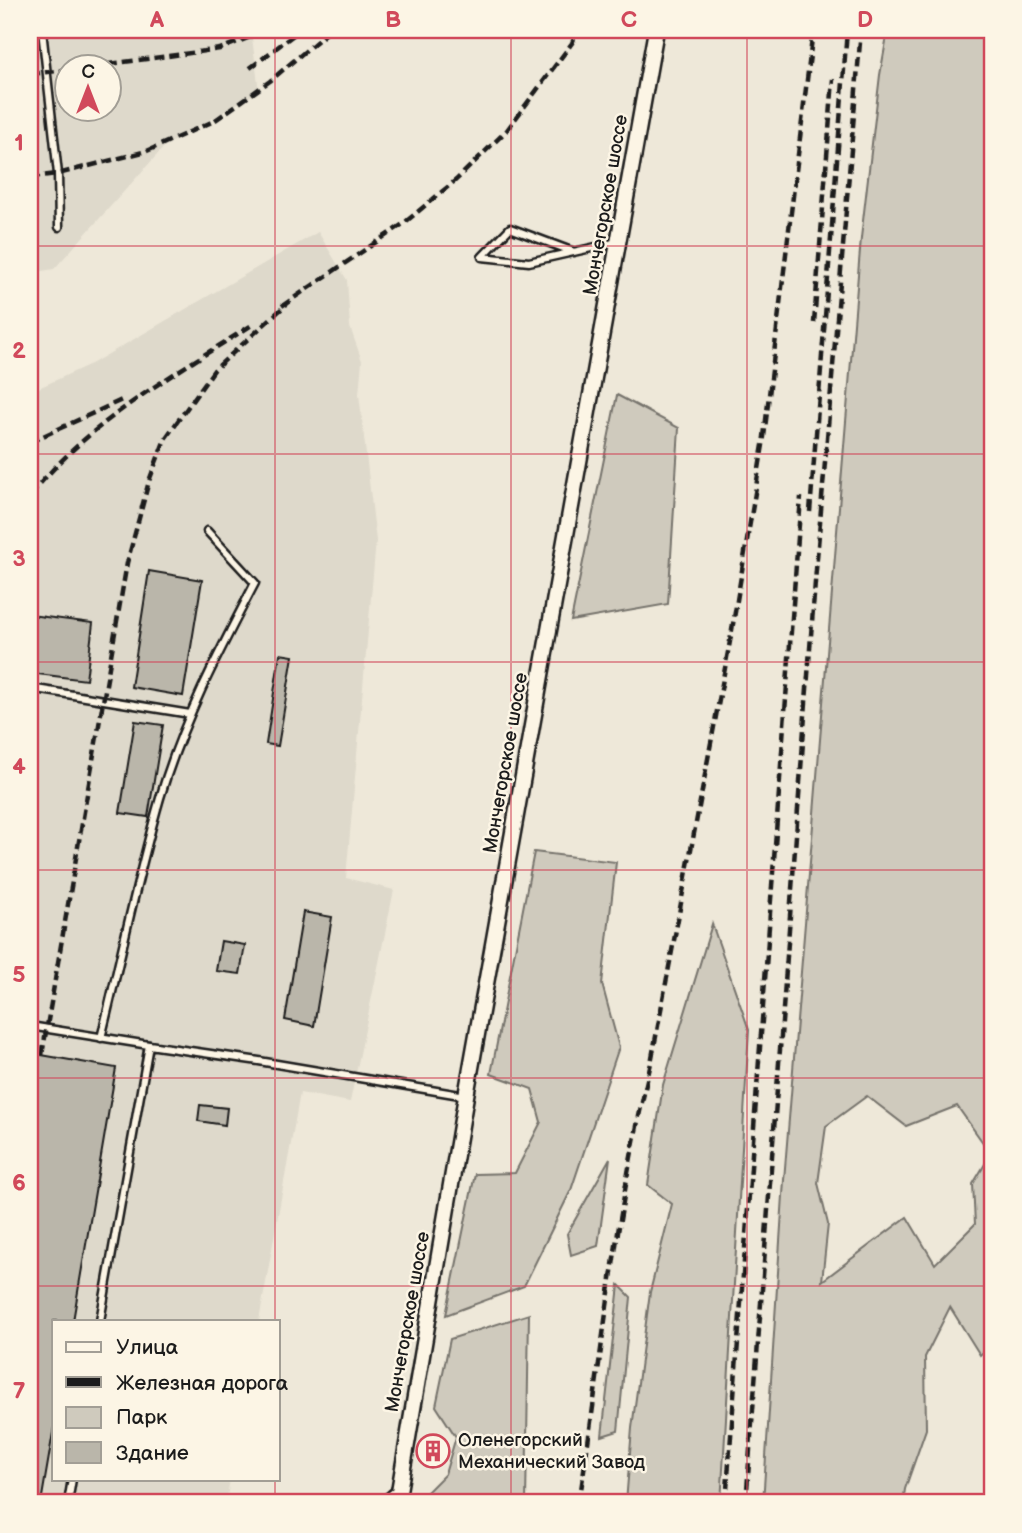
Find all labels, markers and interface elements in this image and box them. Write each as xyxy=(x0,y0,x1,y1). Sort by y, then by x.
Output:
text: A xyxy=(149,6,165,34)
text: B xyxy=(385,6,401,34)
text: C xyxy=(621,6,637,34)
text: D xyxy=(857,6,873,34)
north arrow xyxy=(52,52,122,122)
text: С xyxy=(81,61,95,84)
street label: Мончегорское шоссе xyxy=(579,112,633,297)
text: 1 xyxy=(14,129,24,157)
text: 2 xyxy=(12,337,26,365)
text: 3 xyxy=(12,545,26,573)
street label: Мончегорское шоссе xyxy=(479,670,533,855)
text: 4 xyxy=(12,753,26,781)
text: 5 xyxy=(12,961,26,989)
text: 6 xyxy=(12,1169,26,1197)
street label: Мончегорское шоссе xyxy=(381,1229,435,1414)
legend xyxy=(52,1320,280,1480)
text: Улица xyxy=(116,1335,179,1360)
text: Железная дорога xyxy=(116,1371,289,1396)
text: 7 xyxy=(13,1377,26,1405)
text: Парк xyxy=(116,1405,167,1430)
place label: Оленегорский Механический Завод xyxy=(458,1429,646,1474)
building icon: Оленегорский Механический Завод xyxy=(414,1432,452,1470)
text: Здание xyxy=(116,1441,189,1466)

